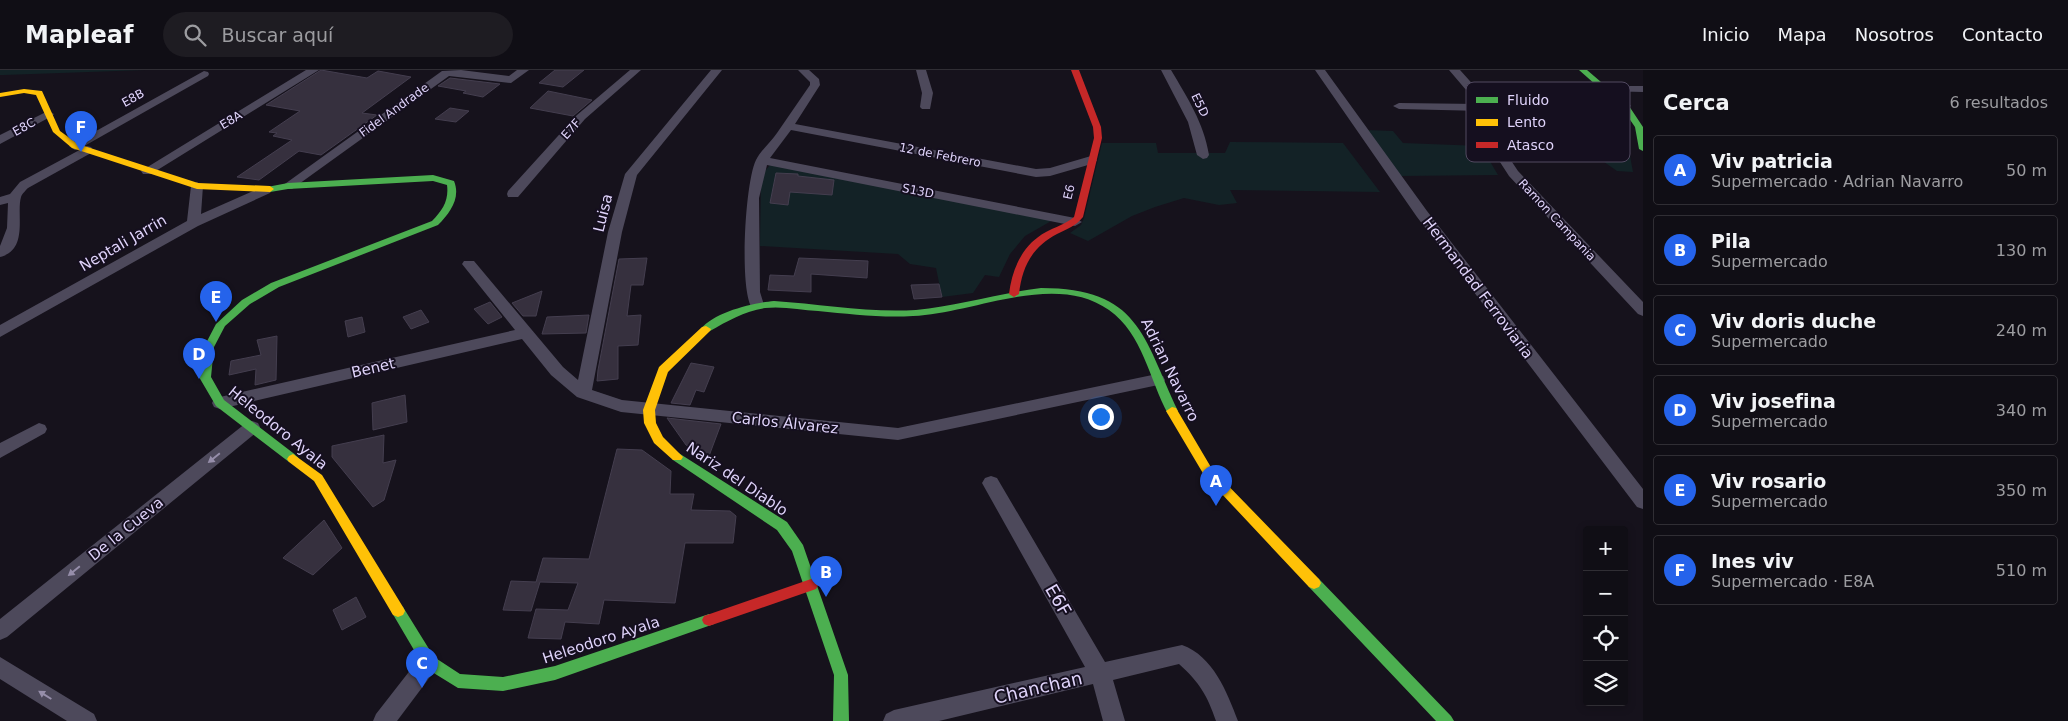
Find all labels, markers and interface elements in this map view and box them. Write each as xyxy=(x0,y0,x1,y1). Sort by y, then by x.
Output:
search box xyxy=(163,12,513,57)
text: Mapleaf xyxy=(25,21,133,49)
icon: search xyxy=(181,21,209,49)
text: Buscar aquí xyxy=(221,24,333,46)
text: Inicio xyxy=(1702,24,1750,45)
text: Mapa xyxy=(1778,24,1827,45)
text: Nosotros xyxy=(1855,24,1934,45)
text: Contacto xyxy=(1962,24,2043,45)
street label: Fidel Andrade xyxy=(357,80,431,140)
legend xyxy=(1466,82,1630,162)
street label: E8B xyxy=(119,86,147,110)
street label: E5D xyxy=(1188,91,1212,119)
text: Cerca xyxy=(1663,91,1730,115)
text: Fluido xyxy=(1507,92,1549,108)
text: 6 resultados xyxy=(1949,93,2048,112)
street label: E8A xyxy=(217,108,245,132)
pin: F xyxy=(65,111,97,152)
text: Lento xyxy=(1507,114,1546,130)
street label: E8C xyxy=(10,115,38,139)
street label: E7F xyxy=(558,116,584,142)
text: Atasco xyxy=(1507,137,1554,153)
street label: 12 de Febrero xyxy=(898,140,982,170)
text: Viv patricia xyxy=(1711,150,1833,172)
text: A xyxy=(1674,161,1686,180)
text: 50 m xyxy=(2006,161,2047,180)
text: Supermercado · Adrian Navarro xyxy=(1711,172,1963,191)
street label: Ramon Campania xyxy=(1516,176,1598,264)
street label: S13D xyxy=(901,181,935,201)
street label: E6 xyxy=(1060,183,1078,201)
street label: Luisa xyxy=(590,192,616,234)
street label: Neptali Jarrin xyxy=(76,211,170,275)
street label: Hermandad Ferroviaria xyxy=(1419,214,1537,362)
text: Pila xyxy=(1711,230,1751,252)
text: B xyxy=(1674,241,1686,260)
text: 130 m xyxy=(1996,241,2047,260)
text: Supermercado xyxy=(1711,252,1828,271)
pin: E xyxy=(200,281,232,322)
text: Viv doris duche xyxy=(1711,310,1876,332)
street label: Adrian Navarro xyxy=(1137,315,1203,425)
text: C xyxy=(1674,321,1686,340)
text: 240 m xyxy=(1996,321,2047,340)
text: Supermercado xyxy=(1711,332,1828,351)
pin: D xyxy=(183,338,215,379)
street label: Benet xyxy=(349,354,397,382)
street label: Heleodoro Ayala xyxy=(225,383,331,473)
text: Viv josefina xyxy=(1711,390,1836,412)
text: D xyxy=(1673,401,1687,420)
text: 340 m xyxy=(1996,401,2047,420)
your location xyxy=(1088,404,1114,430)
street label: Carlos Álvarez xyxy=(731,407,839,438)
text: Supermercado xyxy=(1711,412,1828,431)
street label: Nariz del Diablo xyxy=(683,438,791,520)
one-way arrow xyxy=(208,452,221,463)
pin: A xyxy=(1200,465,1232,506)
text: Viv rosario xyxy=(1711,470,1826,492)
text: E xyxy=(1675,481,1685,500)
text: 350 m xyxy=(1996,481,2047,500)
text: Supermercado xyxy=(1711,492,1828,511)
street label: De la Cueva xyxy=(85,493,167,565)
map controls xyxy=(1583,526,1628,706)
button: + xyxy=(1583,526,1628,571)
text: Ines viv xyxy=(1711,550,1794,572)
pin: B xyxy=(810,556,842,597)
text: F xyxy=(1675,561,1685,580)
text: 510 m xyxy=(1996,561,2047,580)
one-way arrow xyxy=(68,565,81,576)
button: − xyxy=(1583,571,1628,616)
text: Supermercado · E8A xyxy=(1711,572,1874,591)
street label: E6F xyxy=(1041,580,1076,619)
street label: Heleodoro Ayala xyxy=(540,613,662,667)
button: locate xyxy=(1583,616,1628,661)
pin: C xyxy=(406,647,438,688)
button: layers xyxy=(1583,661,1628,706)
street label: Chanchan xyxy=(992,667,1084,708)
one-way arrow xyxy=(38,691,51,700)

